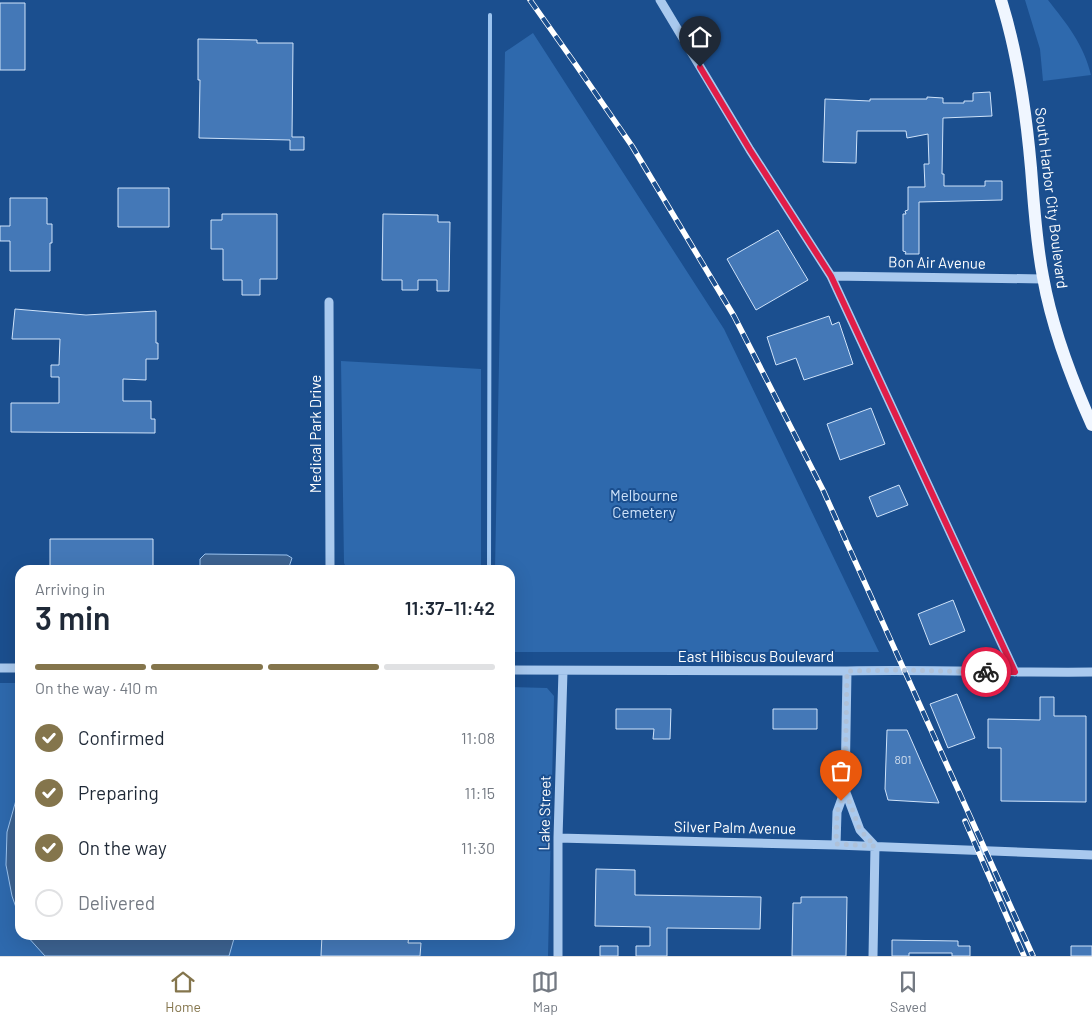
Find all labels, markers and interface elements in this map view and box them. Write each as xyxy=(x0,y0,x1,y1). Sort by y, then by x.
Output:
pin xyxy=(679,16,721,67)
icon: home xyxy=(686,23,714,51)
street label: South Harbor City Boulevard xyxy=(1032,106,1072,290)
street label: Bon Air Avenue xyxy=(888,252,986,272)
street label: Medical Park Drive xyxy=(306,375,324,493)
park label: Melbourne Cemetery xyxy=(610,486,678,521)
text: Arriving in xyxy=(35,579,105,598)
text: 11:37–11:42 xyxy=(405,596,495,619)
text: 3 min xyxy=(35,598,111,636)
street label: East Hibiscus Boulevard xyxy=(678,647,834,665)
courier xyxy=(961,647,1011,697)
icon: bike xyxy=(972,658,1000,686)
text: On the way · 410 m xyxy=(35,678,158,697)
icon: check xyxy=(35,724,63,752)
text: Confirmed xyxy=(78,726,165,749)
text: 11:08 xyxy=(461,728,495,747)
pin xyxy=(820,750,862,801)
house number: 801 xyxy=(895,752,911,766)
icon: bag xyxy=(827,757,855,785)
street label: Lake Street xyxy=(534,775,554,851)
icon: check xyxy=(35,779,63,807)
text: Preparing xyxy=(78,781,159,804)
text: 11:15 xyxy=(465,783,495,802)
street label: Silver Palm Avenue xyxy=(674,817,796,837)
icon: check xyxy=(35,834,63,862)
text: On the way xyxy=(78,836,167,859)
text: 11:30 xyxy=(461,838,495,857)
text: Delivered xyxy=(78,891,155,914)
tab: Home xyxy=(165,968,201,1015)
tab: Map xyxy=(531,968,559,1015)
tab: Saved xyxy=(890,968,927,1015)

